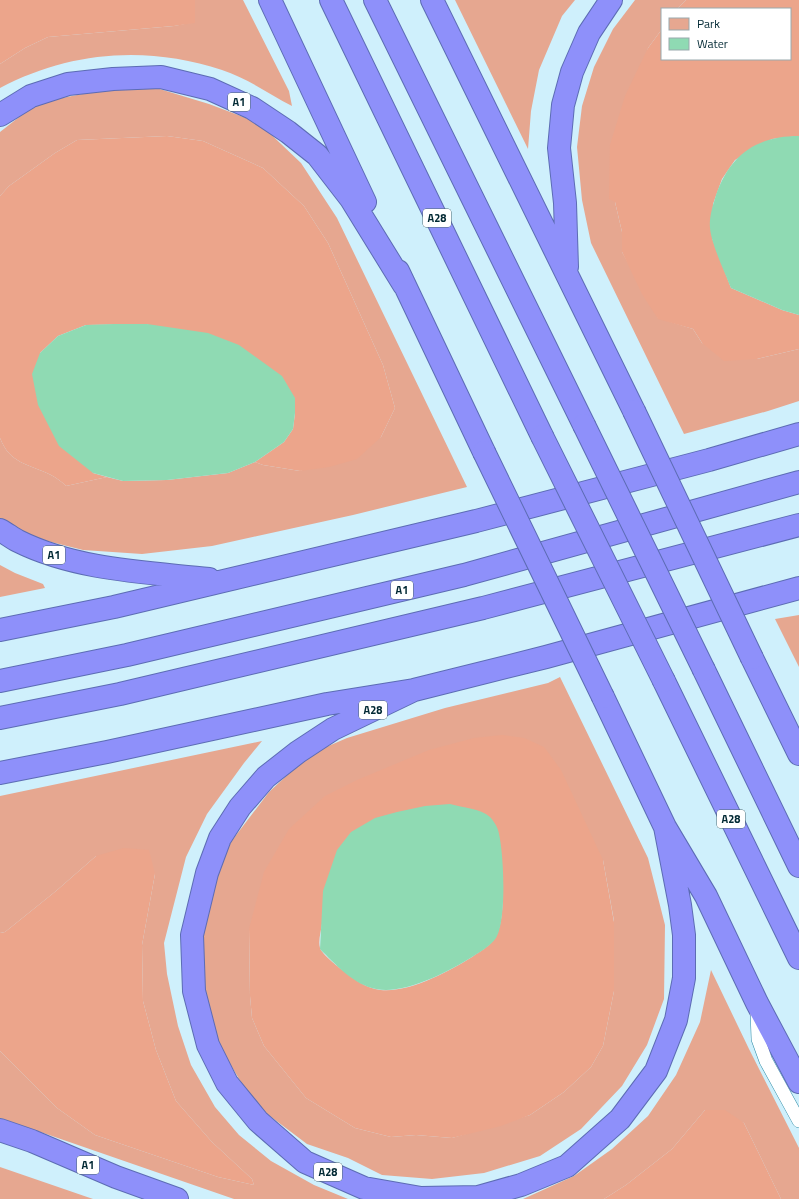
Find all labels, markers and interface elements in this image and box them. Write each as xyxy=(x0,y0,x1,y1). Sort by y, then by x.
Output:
legend xyxy=(661,8,791,60)
text: Park xyxy=(697,14,720,33)
text: Water xyxy=(697,34,728,53)
road number: A1 xyxy=(228,93,250,111)
road number: A28 xyxy=(423,209,451,227)
road number: A1 xyxy=(43,546,65,564)
road number: A1 xyxy=(391,581,413,599)
road number: A28 xyxy=(359,701,387,719)
road number: A28 xyxy=(717,810,745,828)
road number: A1 xyxy=(77,1156,99,1174)
road number: A28 xyxy=(314,1163,342,1181)

